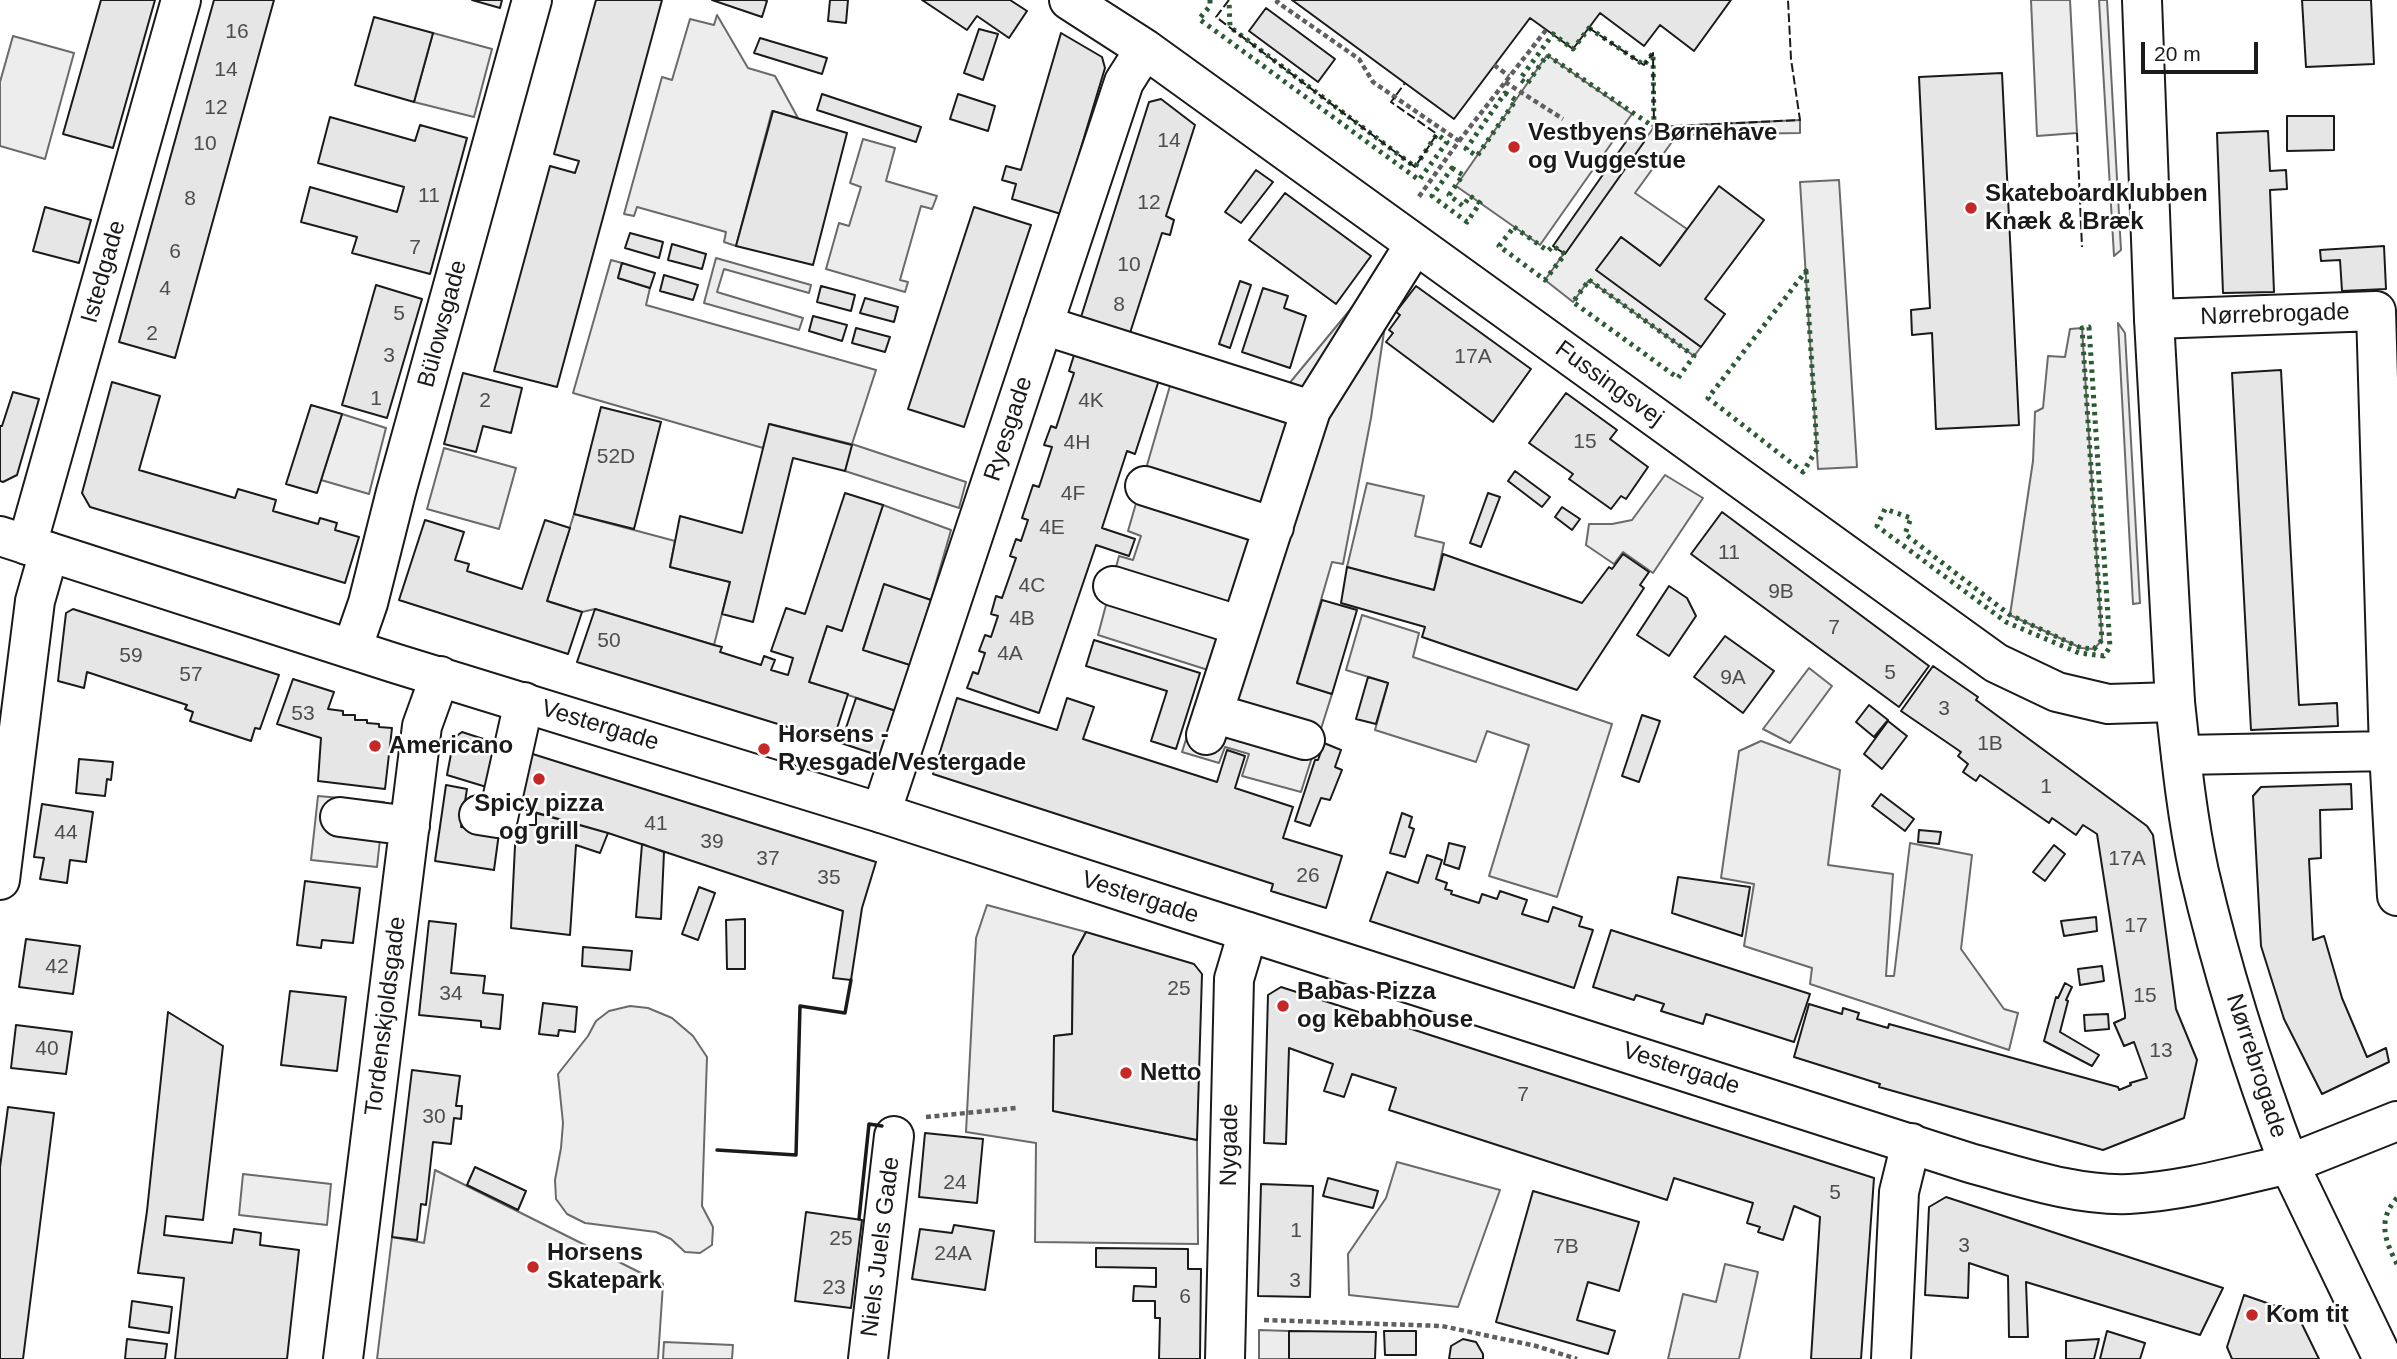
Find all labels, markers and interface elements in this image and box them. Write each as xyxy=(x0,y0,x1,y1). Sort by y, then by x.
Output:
house number: 16 xyxy=(225,19,249,45)
scale bar xyxy=(2145,28,2262,72)
text: 20 m xyxy=(2154,42,2201,65)
house number: 14 xyxy=(214,57,238,83)
house number: 12 xyxy=(204,95,228,121)
place label: Vestbyens Børnehave og Vuggestue xyxy=(1528,119,1777,175)
house number: 14 xyxy=(1157,128,1181,154)
house number: 10 xyxy=(193,131,217,157)
marker: Vestbyens Børnehave og Vuggestue xyxy=(1506,139,1522,155)
place label: Skateboardklubben Knæk & Bræk xyxy=(1985,180,2208,236)
house number: 11 xyxy=(418,183,440,209)
house number: 8 xyxy=(184,186,196,212)
house number: 12 xyxy=(1137,190,1161,216)
marker: Skateboardklubben Knæk & Bræk xyxy=(1963,200,1979,216)
street label: Istedgade xyxy=(76,217,132,327)
house number: 7 xyxy=(409,235,421,261)
house number: 6 xyxy=(169,239,181,265)
house number: 10 xyxy=(1117,252,1141,278)
street label: Bülowsgade xyxy=(412,257,474,391)
house number: 4 xyxy=(159,276,171,302)
house number: 8 xyxy=(1113,292,1125,318)
street label: Nørrebrogade xyxy=(2200,298,2350,332)
house number: 5 xyxy=(393,301,405,327)
house number: 2 xyxy=(146,321,158,347)
street label: Fussingsvej xyxy=(1549,335,1669,433)
house number: 3 xyxy=(383,343,395,369)
house number: 17A xyxy=(1454,344,1492,370)
street label: Ryesgade xyxy=(979,373,1039,485)
house number: 1 xyxy=(370,386,382,412)
house number: 2 xyxy=(479,388,491,414)
house number: 4K xyxy=(1078,388,1104,414)
house number: 15 xyxy=(1573,429,1597,455)
house number: 4H xyxy=(1064,430,1090,456)
house number: 52D xyxy=(597,444,635,470)
house number: 4F xyxy=(1061,481,1085,507)
house number: 4E xyxy=(1039,515,1065,541)
house number: 11 xyxy=(1718,540,1740,566)
house number: 4C xyxy=(1019,573,1045,599)
house number: 9B xyxy=(1768,579,1794,605)
house number: 4B xyxy=(1009,606,1035,632)
house number: 7 xyxy=(1828,615,1840,641)
house number: 50 xyxy=(597,628,621,654)
house number: 4A xyxy=(997,641,1023,667)
house number: 59 xyxy=(119,643,143,669)
house number: 5 xyxy=(1884,660,1896,686)
house number: 57 xyxy=(179,662,203,688)
house number: 9A xyxy=(1720,665,1746,691)
street label: Vestergade xyxy=(538,694,662,758)
house number: 3 xyxy=(1938,696,1950,722)
house number: 53 xyxy=(291,701,315,727)
place label: Horsens - Ryesgade/Vestergade xyxy=(778,721,1026,777)
house number: 1B xyxy=(1977,731,2003,757)
place label: Americano xyxy=(389,732,513,760)
marker: Americano xyxy=(367,738,383,754)
marker: Horsens - Ryesgade/Vestergade xyxy=(756,741,772,757)
marker: Spicy pizza og grill xyxy=(531,771,547,787)
house number: 1 xyxy=(2040,774,2052,800)
place label: Spicy pizza og grill xyxy=(474,790,604,846)
house number: 41 xyxy=(644,811,668,837)
house number: 44 xyxy=(54,820,78,846)
house number: 39 xyxy=(700,829,724,855)
house number: 37 xyxy=(756,846,780,872)
house number: 17A xyxy=(2108,846,2146,872)
house number: 26 xyxy=(1296,863,1320,889)
house number: 35 xyxy=(817,865,841,891)
street label: Vestergade xyxy=(1078,866,1202,930)
house number: 17 xyxy=(2124,913,2148,939)
street label: Tordenskjoldsgade xyxy=(360,915,412,1117)
house number: 42 xyxy=(45,954,69,980)
house number: 25 xyxy=(1167,976,1191,1002)
place label: Babas Pizza og kebabhouse xyxy=(1297,978,1473,1034)
house number: 34 xyxy=(439,981,463,1007)
house number: 15 xyxy=(2133,983,2157,1009)
street label: Nørrebrogade xyxy=(2219,991,2293,1141)
marker: Babas Pizza og kebabhouse xyxy=(1275,998,1291,1014)
house number: 40 xyxy=(35,1036,59,1062)
street label: Vestergade xyxy=(1619,1037,1743,1101)
house number: 13 xyxy=(2149,1038,2173,1064)
place label: Netto xyxy=(1140,1059,1201,1087)
marker: Netto xyxy=(1118,1065,1134,1081)
house number: 7 xyxy=(1517,1082,1529,1108)
street label: Nygade xyxy=(1215,1103,1245,1187)
house number: 30 xyxy=(422,1104,446,1130)
street label: Niels Juels Gade xyxy=(856,1155,906,1339)
house number: 24 xyxy=(943,1170,967,1196)
house number: 5 xyxy=(1829,1180,1841,1206)
house number: 1 xyxy=(1290,1218,1302,1244)
house number: 25 xyxy=(829,1226,853,1252)
house number: 3 xyxy=(1958,1233,1970,1259)
house number: 7B xyxy=(1553,1234,1579,1260)
place label: Horsens Skatepark xyxy=(547,1239,662,1295)
house number: 24A xyxy=(934,1241,972,1267)
marker: Horsens Skatepark xyxy=(525,1259,541,1275)
house number: 3 xyxy=(1289,1268,1301,1294)
house number: 23 xyxy=(822,1275,846,1301)
house number: 6 xyxy=(1179,1284,1191,1310)
place label: Kom tit xyxy=(2266,1301,2349,1329)
marker: Kom tit xyxy=(2244,1307,2260,1323)

